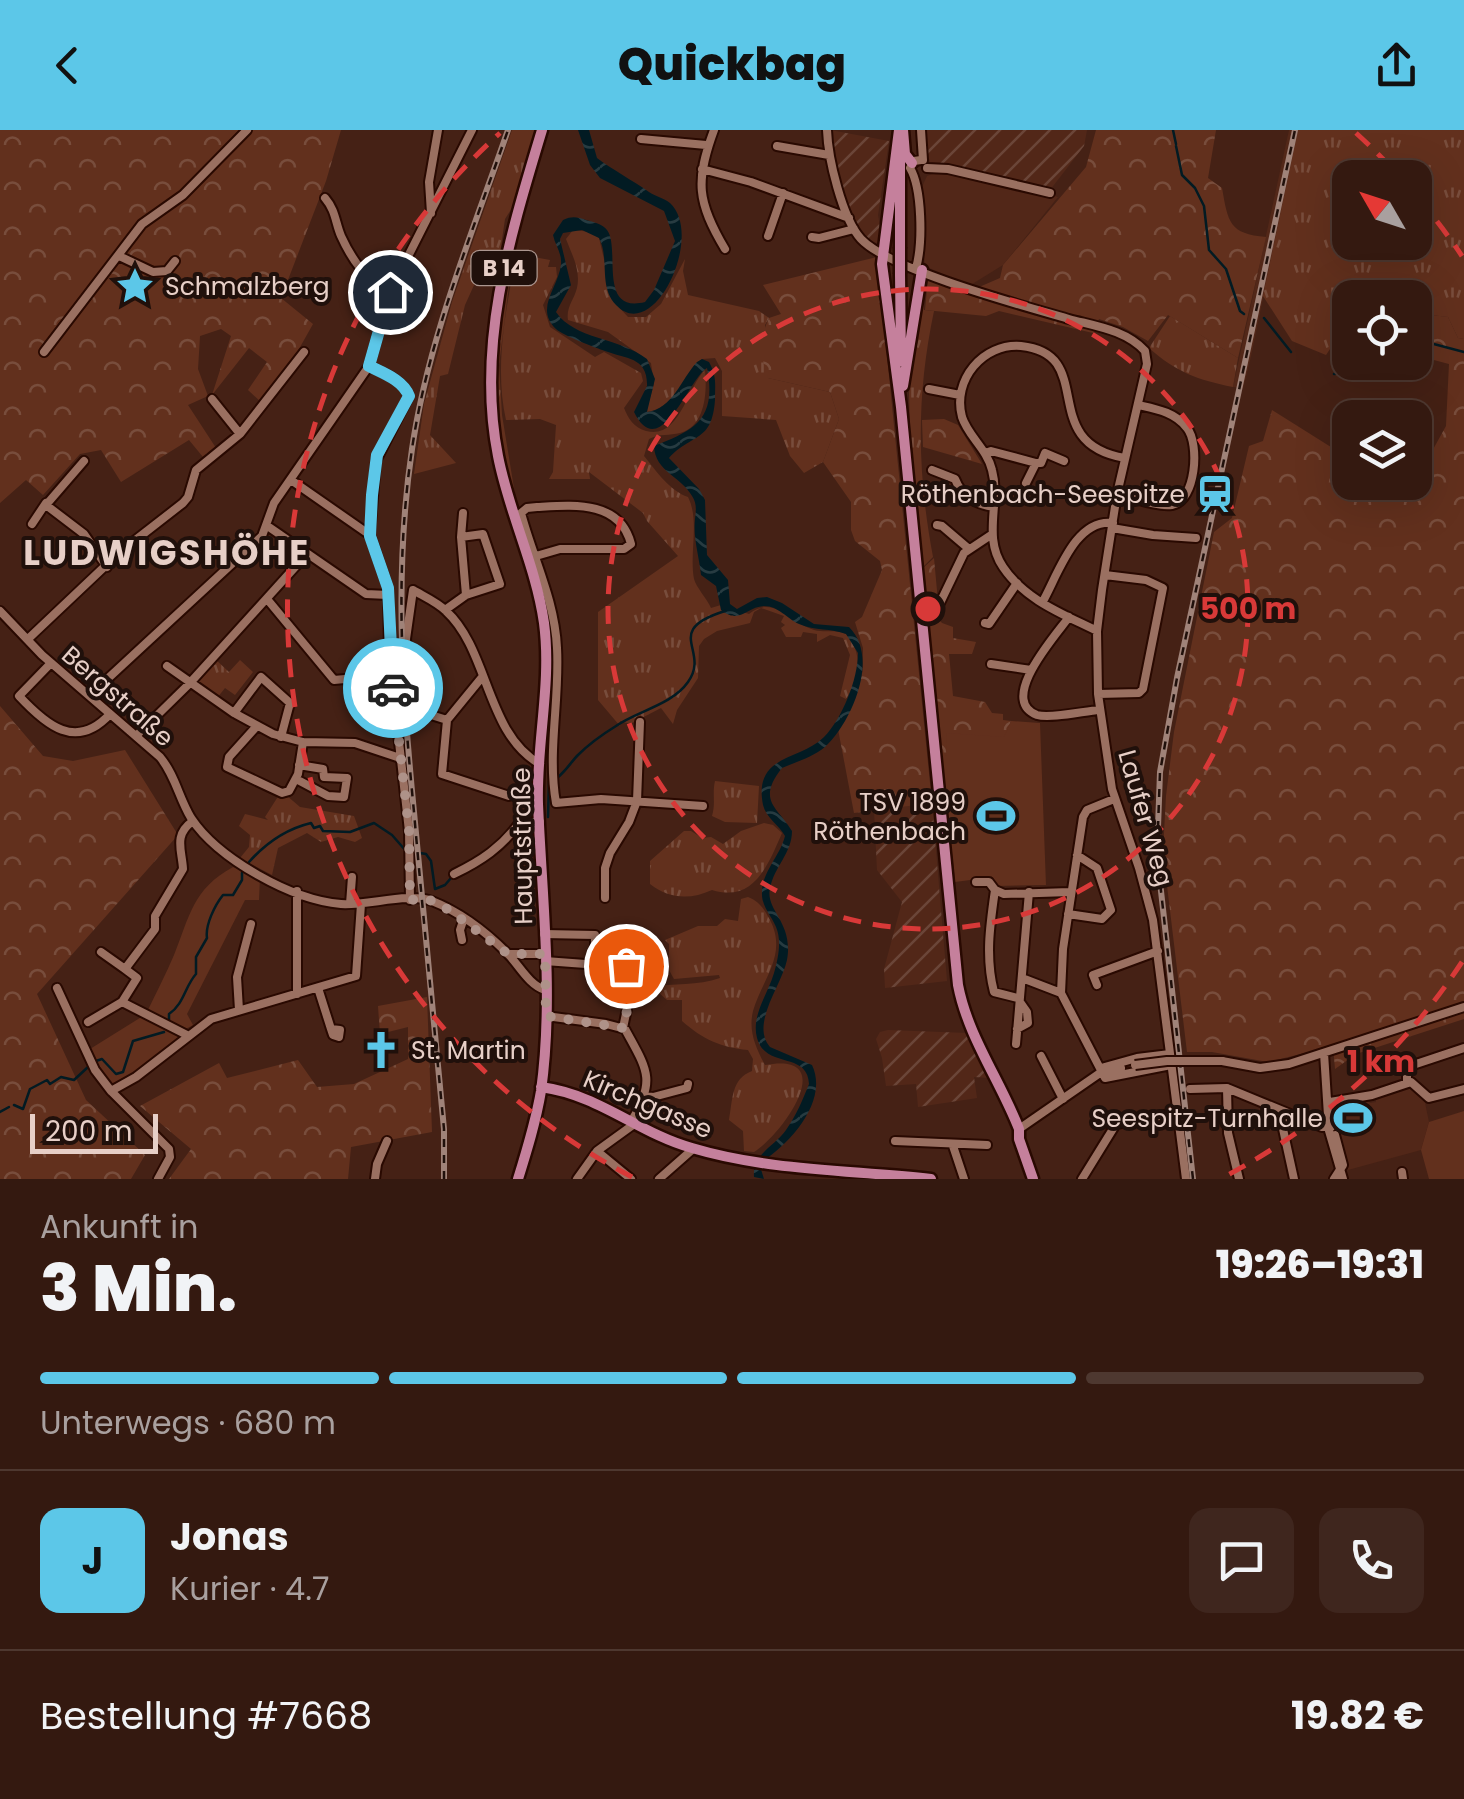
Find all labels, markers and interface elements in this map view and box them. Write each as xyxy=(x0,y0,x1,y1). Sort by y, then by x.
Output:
text: Quickbag xyxy=(618,33,846,96)
icon: back xyxy=(40,38,95,93)
icon: share xyxy=(1369,38,1424,93)
north arrow xyxy=(1332,160,1432,260)
map controls xyxy=(1332,160,1432,500)
pin xyxy=(348,250,433,335)
road number: B 14 xyxy=(472,251,536,285)
place icon: Schmalzberg xyxy=(114,265,156,307)
icon: home xyxy=(363,265,418,320)
place label: Schmalzberg xyxy=(165,269,330,304)
button: locate xyxy=(1332,280,1432,380)
button: layers xyxy=(1332,400,1432,500)
station icon: Röthenbach-Seespitze xyxy=(1194,473,1236,515)
place label: Röthenbach-Seespitze xyxy=(901,477,1185,512)
district label: LUDWIGSHÖHE xyxy=(23,528,311,577)
text: 500 m xyxy=(1200,587,1296,630)
centre of rings xyxy=(910,591,946,627)
street label: Bergstraße xyxy=(54,638,181,755)
courier xyxy=(343,638,443,738)
icon: car xyxy=(366,661,421,716)
street label: Laufer Weg xyxy=(1109,746,1182,890)
street label: Hauptstraße xyxy=(504,767,541,925)
place label: TSV 1899 Röthenbach xyxy=(813,785,966,849)
sports icon: TSV 1899 Röthenbach xyxy=(975,795,1017,837)
pin xyxy=(584,924,669,1009)
icon: bag xyxy=(599,939,654,994)
church icon: St. Martin xyxy=(360,1029,402,1071)
place label: St. Martin xyxy=(411,1033,526,1068)
text: 1 km xyxy=(1347,1040,1415,1083)
street label: Kirchgasse xyxy=(578,1062,718,1147)
sports icon: Seespitz-Turnhalle xyxy=(1332,1097,1374,1139)
place label: Seespitz-Turnhalle xyxy=(1091,1101,1323,1136)
scale bar xyxy=(30,1109,158,1154)
text: 200 m xyxy=(45,1112,133,1151)
text: Ankunft in xyxy=(40,1204,199,1249)
text: 19:26–19:31 xyxy=(1216,1238,1424,1291)
text: 3 Min. xyxy=(40,1243,237,1334)
text: Unterwegs · 680 m xyxy=(40,1400,336,1445)
button: chat xyxy=(1189,1508,1294,1613)
button: phone xyxy=(1319,1508,1424,1613)
text: Jonas xyxy=(170,1510,289,1563)
text: J xyxy=(82,1534,103,1587)
text: Kurier · 4.7 xyxy=(170,1566,329,1611)
text: Bestellung #7668 xyxy=(40,1689,372,1742)
text: 19.82 € xyxy=(1291,1689,1424,1742)

